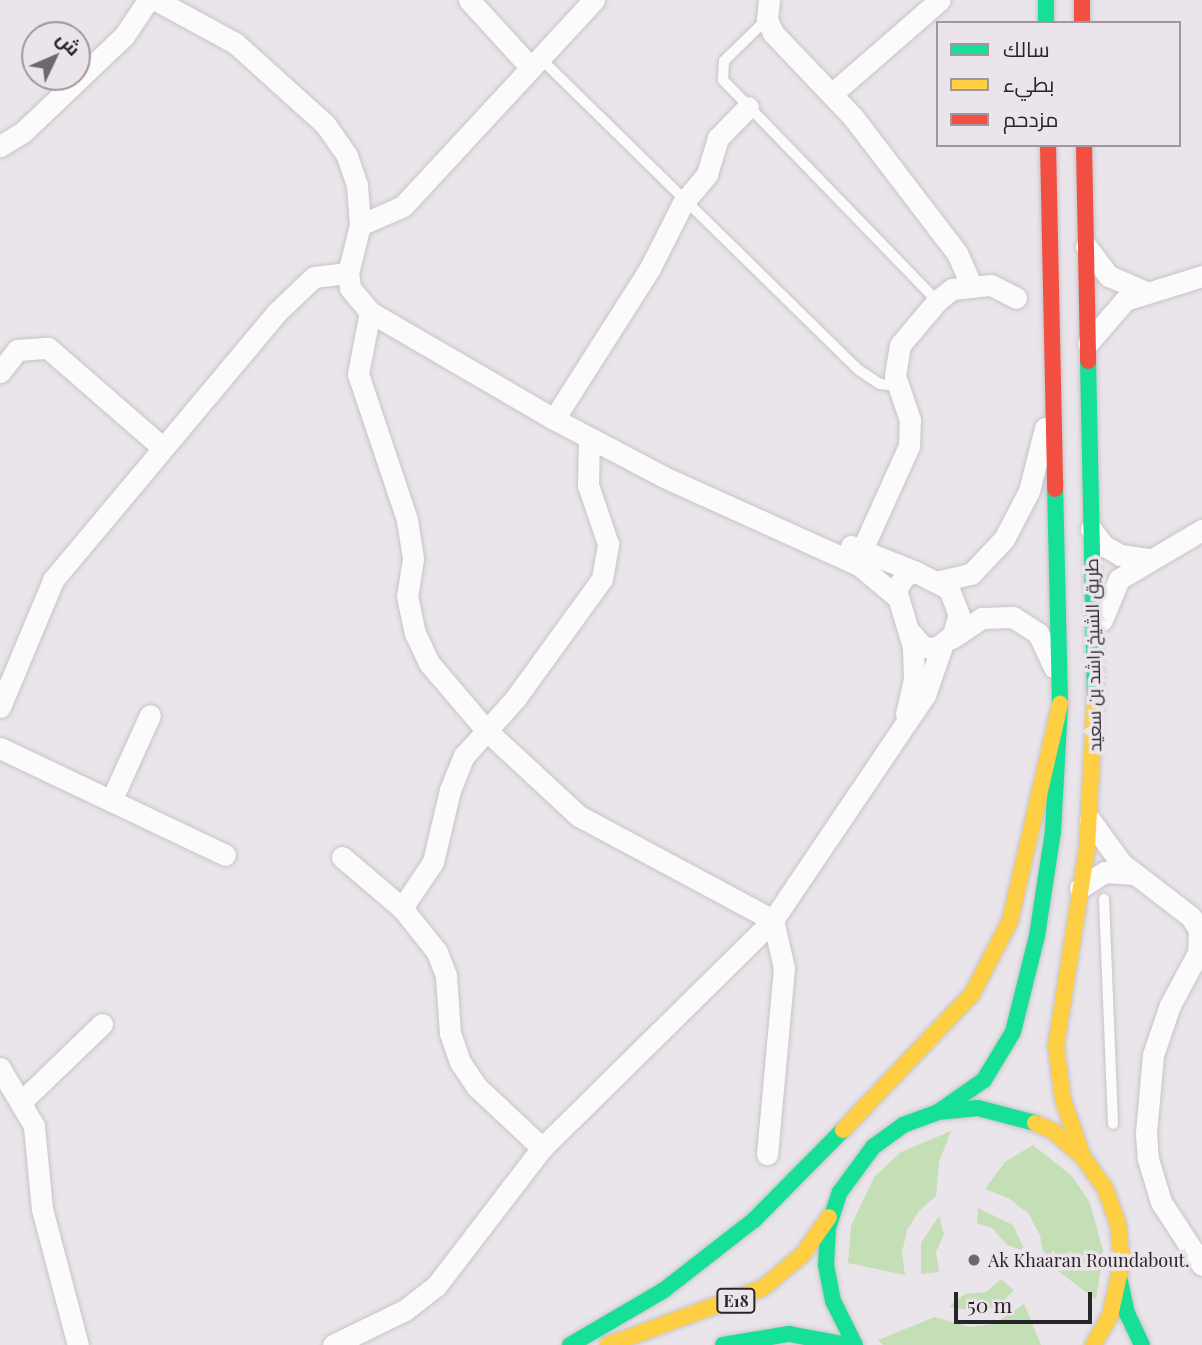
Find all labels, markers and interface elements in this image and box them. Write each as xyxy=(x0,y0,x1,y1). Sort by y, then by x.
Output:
north arrow xyxy=(21,21,91,91)
legend xyxy=(936,21,1181,147)
text: ش xyxy=(52,25,87,61)
text: سالك xyxy=(1003,34,1050,62)
text: بطيء xyxy=(1003,69,1054,97)
text: مزدحم xyxy=(1003,104,1058,132)
street label: طريق الشيخ راشد بن سعيد xyxy=(1081,558,1105,752)
place label: Ak Khaaran Roundabout. xyxy=(988,1249,1190,1271)
marker: Ak Khaaran Roundabout. xyxy=(966,1252,982,1268)
scale bar xyxy=(957,1278,1095,1322)
road number: E18 xyxy=(715,1288,757,1314)
text: 50 m xyxy=(967,1290,1012,1318)

